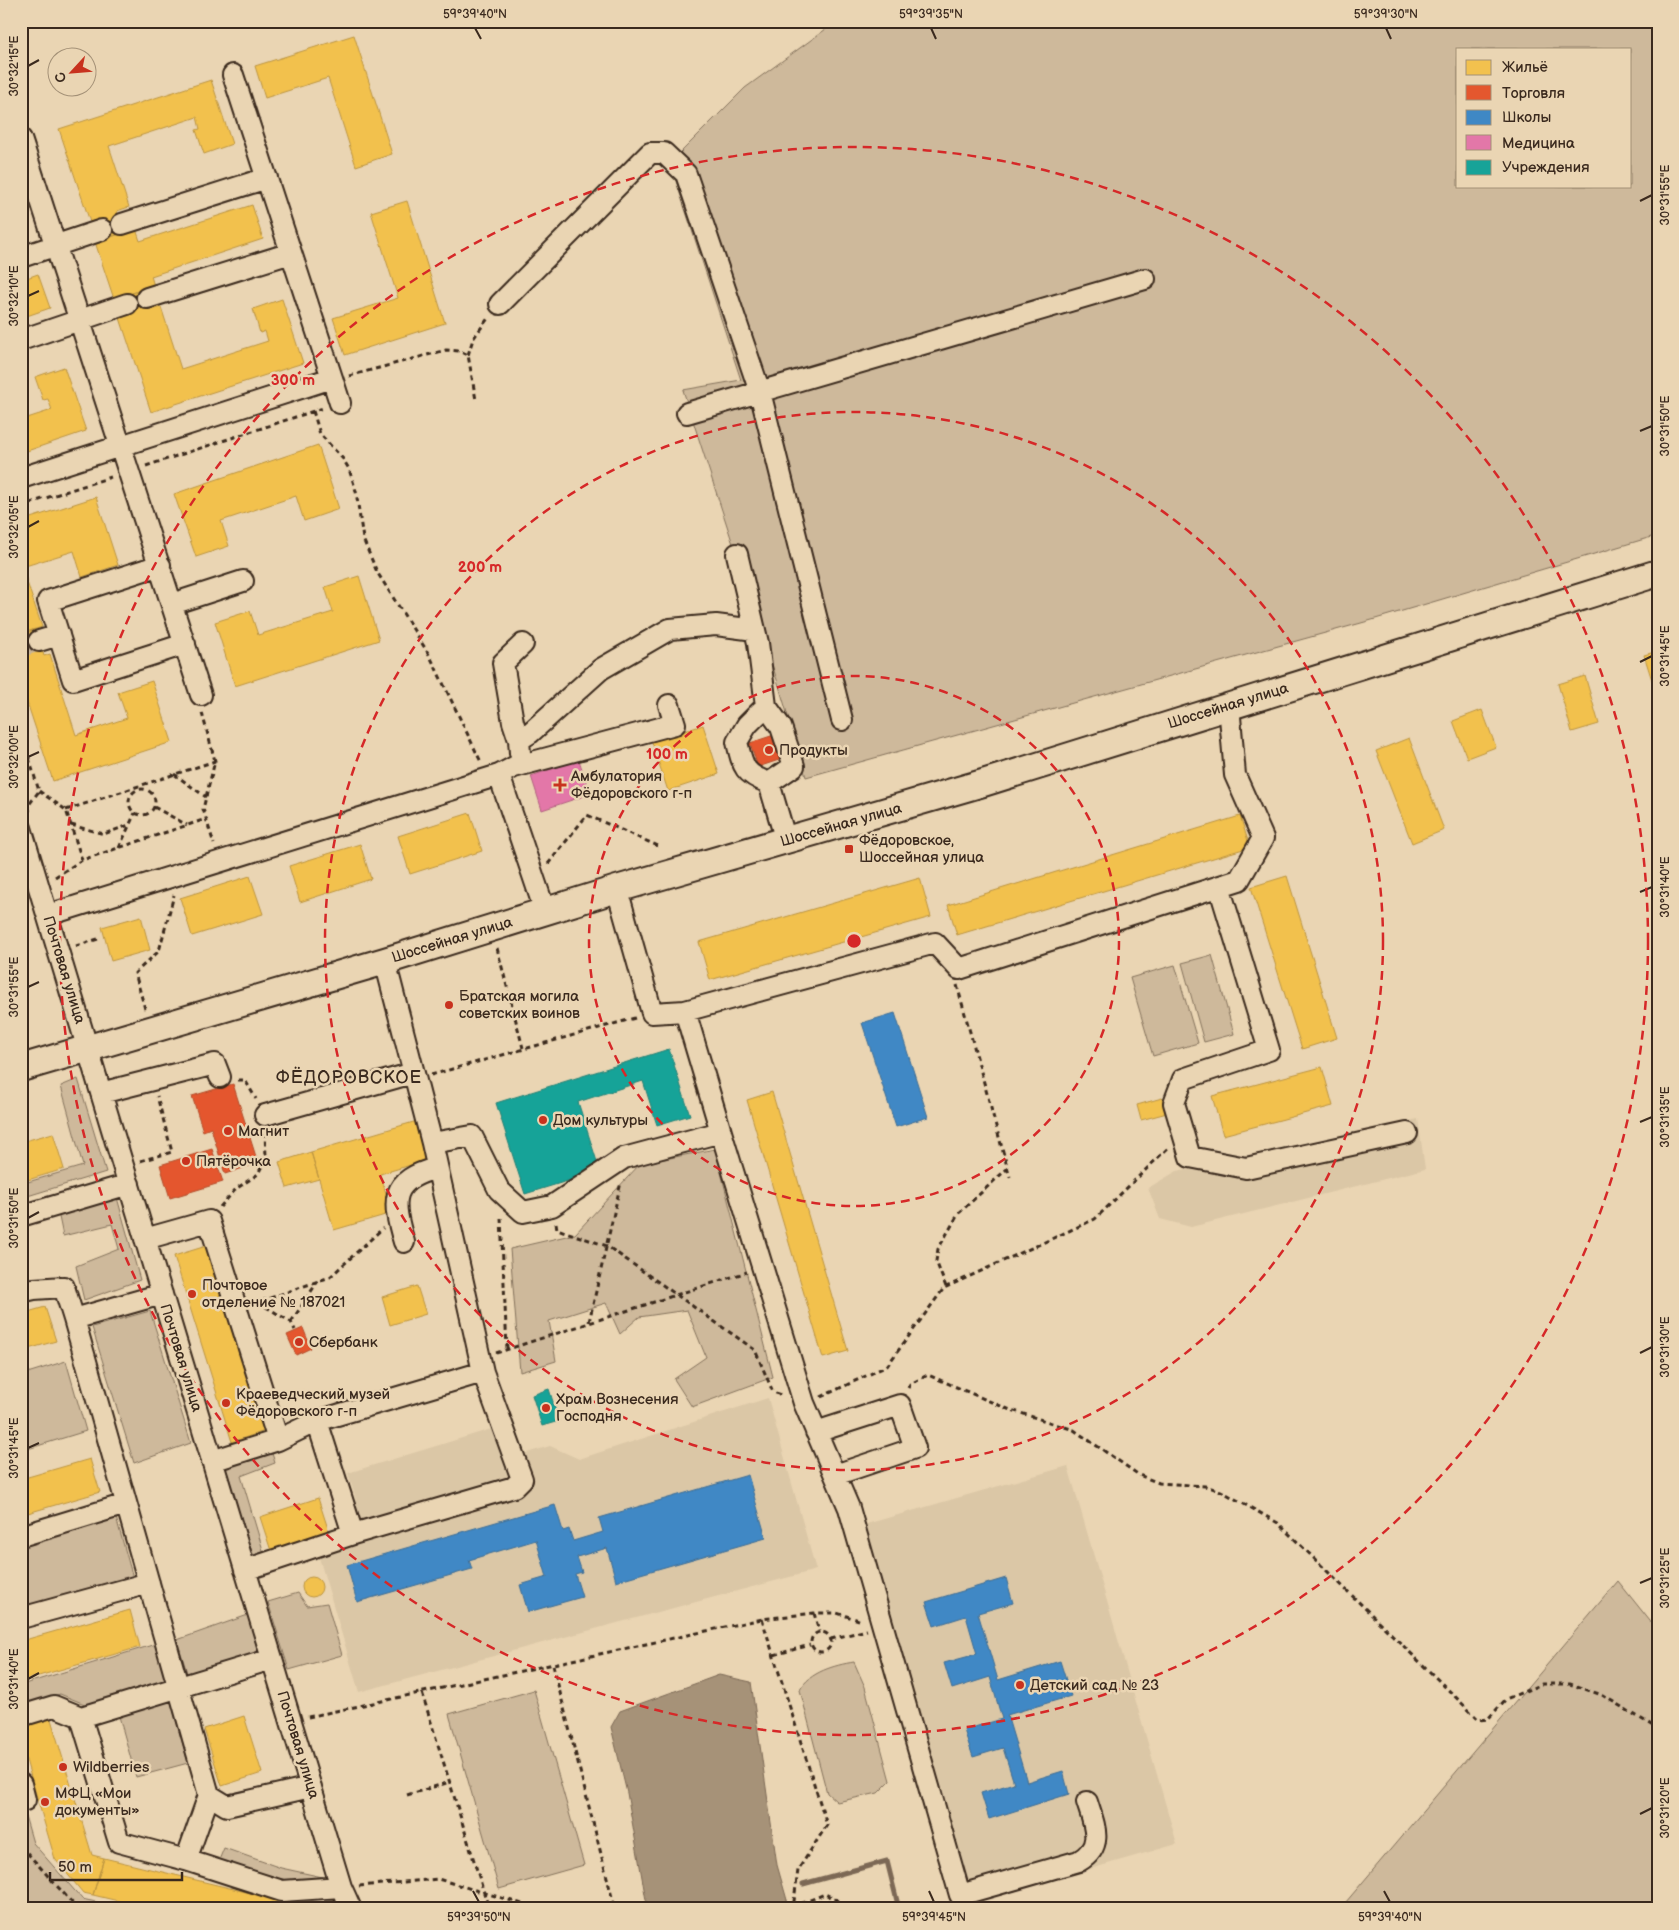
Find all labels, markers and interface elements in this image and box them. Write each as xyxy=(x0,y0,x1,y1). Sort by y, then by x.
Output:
text: 59°39'40"N xyxy=(443,7,507,22)
text: 59°39'35"N xyxy=(899,7,963,22)
text: 59°39'30"N xyxy=(1354,7,1418,22)
text: 30°32'15"E xyxy=(7,35,22,97)
north arrow xyxy=(48,48,98,98)
legend xyxy=(1456,48,1632,188)
text: Жильё xyxy=(1502,58,1548,77)
text: С xyxy=(51,69,71,86)
text: Торговля xyxy=(1502,84,1565,103)
text: Школы xyxy=(1502,108,1551,127)
text: Медицина xyxy=(1502,134,1575,153)
text: Учреждения xyxy=(1502,158,1589,177)
text: 30°31'55"E xyxy=(1658,165,1673,225)
text: 30°32'10"E xyxy=(7,265,22,327)
text: 300 m xyxy=(271,371,315,390)
text: 30°31'50"E xyxy=(1658,395,1673,457)
text: 30°32'05"E xyxy=(7,495,22,559)
text: 200 m xyxy=(458,558,502,577)
text: 30°31'45"E xyxy=(1658,625,1673,687)
street label: Шоссейная улица xyxy=(1165,679,1291,733)
text: 30°32'00"E xyxy=(7,725,22,789)
place label: Продукты xyxy=(779,741,848,760)
marker: Продукты xyxy=(763,744,775,756)
text: 100 m xyxy=(646,745,688,764)
place label: Амбулатория Фёдоровского г-п xyxy=(570,767,692,803)
marker: Амбулатория Фёдоровского г-п xyxy=(553,778,567,792)
street label: Шоссейная улица xyxy=(778,799,904,851)
place label: Фёдоровское, Шоссейная улица xyxy=(859,831,984,867)
marker: Фёдоровское, Шоссейная улица xyxy=(843,843,855,855)
text: 30°31'40"E xyxy=(1658,856,1673,918)
street label: Шоссейная улица xyxy=(389,913,515,967)
street label: Почтовая улица xyxy=(39,914,89,1026)
centre of rings xyxy=(845,932,863,950)
text: 30°31'55"E xyxy=(7,957,22,1017)
place label: Братская могила советских воинов xyxy=(459,987,580,1023)
marker: Братская могила советских воинов xyxy=(443,999,455,1011)
district label: ФЁДОРОВСКОЕ xyxy=(276,1066,422,1088)
text: 30°31'35"E xyxy=(1658,1086,1673,1148)
place label: Дом культуры xyxy=(553,1111,648,1130)
marker: Дом культуры xyxy=(537,1114,549,1126)
place label: Магнит xyxy=(238,1122,289,1141)
marker: Магнит xyxy=(222,1125,234,1137)
place label: Пятёрочка xyxy=(196,1152,271,1171)
marker: Пятёрочка xyxy=(180,1155,192,1167)
text: 30°31'50"E xyxy=(7,1187,22,1249)
place label: Почтовое отделение № 187021 xyxy=(202,1276,345,1312)
marker: Почтовое отделение № 187021 xyxy=(186,1288,198,1300)
street label: Почтовая улица xyxy=(156,1302,206,1414)
text: 30°31'30"E xyxy=(1658,1316,1673,1378)
place label: Сбербанк xyxy=(309,1333,378,1352)
marker: Сбербанк xyxy=(293,1336,305,1348)
place label: Краеведческий музей Фёдоровского г-п xyxy=(236,1385,390,1421)
place label: Храм Вознесения Господня xyxy=(556,1390,679,1426)
marker: Краеведческий музей Фёдоровского г-п xyxy=(220,1397,232,1409)
marker: Храм Вознесения Господня xyxy=(540,1402,552,1414)
text: 30°31'45"E xyxy=(7,1417,22,1479)
text: 30°31'25"E xyxy=(1658,1547,1673,1609)
text: 30°31'40"E xyxy=(7,1648,22,1710)
place label: Детский сад № 23 xyxy=(1030,1676,1159,1695)
marker: Детский сад № 23 xyxy=(1014,1679,1026,1691)
street label: Почтовая улица xyxy=(273,1689,323,1801)
place label: Wildberries xyxy=(73,1758,150,1777)
marker: Wildberries xyxy=(57,1761,69,1773)
text: 30°31'20"E xyxy=(1658,1777,1673,1839)
place label: МФЦ «Мои документы» xyxy=(55,1784,140,1820)
marker: МФЦ «Мои документы» xyxy=(39,1796,51,1808)
scale bar xyxy=(50,1850,182,1882)
text: 50 m xyxy=(58,1858,92,1877)
text: 59°39'50"N xyxy=(447,1910,511,1925)
text: 59°39'45"N xyxy=(902,1910,966,1925)
text: 59°39'40"N xyxy=(1358,1910,1422,1925)

